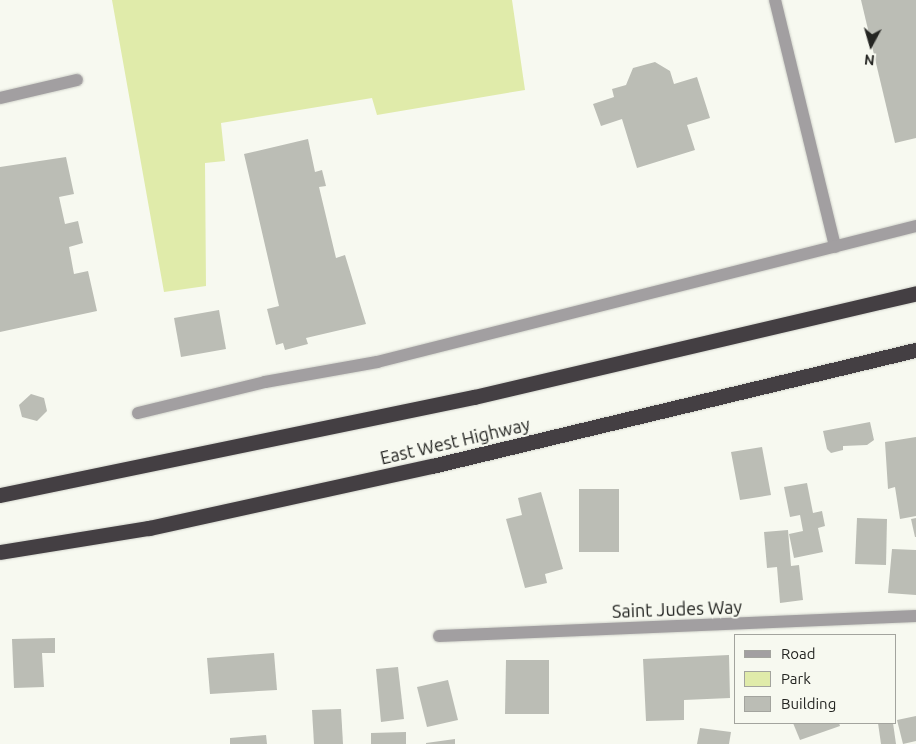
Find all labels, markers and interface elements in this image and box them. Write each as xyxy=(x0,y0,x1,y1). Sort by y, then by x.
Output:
north arrow xyxy=(846,20,896,70)
text: N xyxy=(863,51,875,68)
street label: East West Highway xyxy=(378,413,532,469)
street label: Saint Judes Way xyxy=(612,596,742,622)
legend xyxy=(734,634,896,724)
text: Road xyxy=(781,645,816,662)
text: Park xyxy=(781,670,811,687)
text: Building xyxy=(781,695,836,712)

